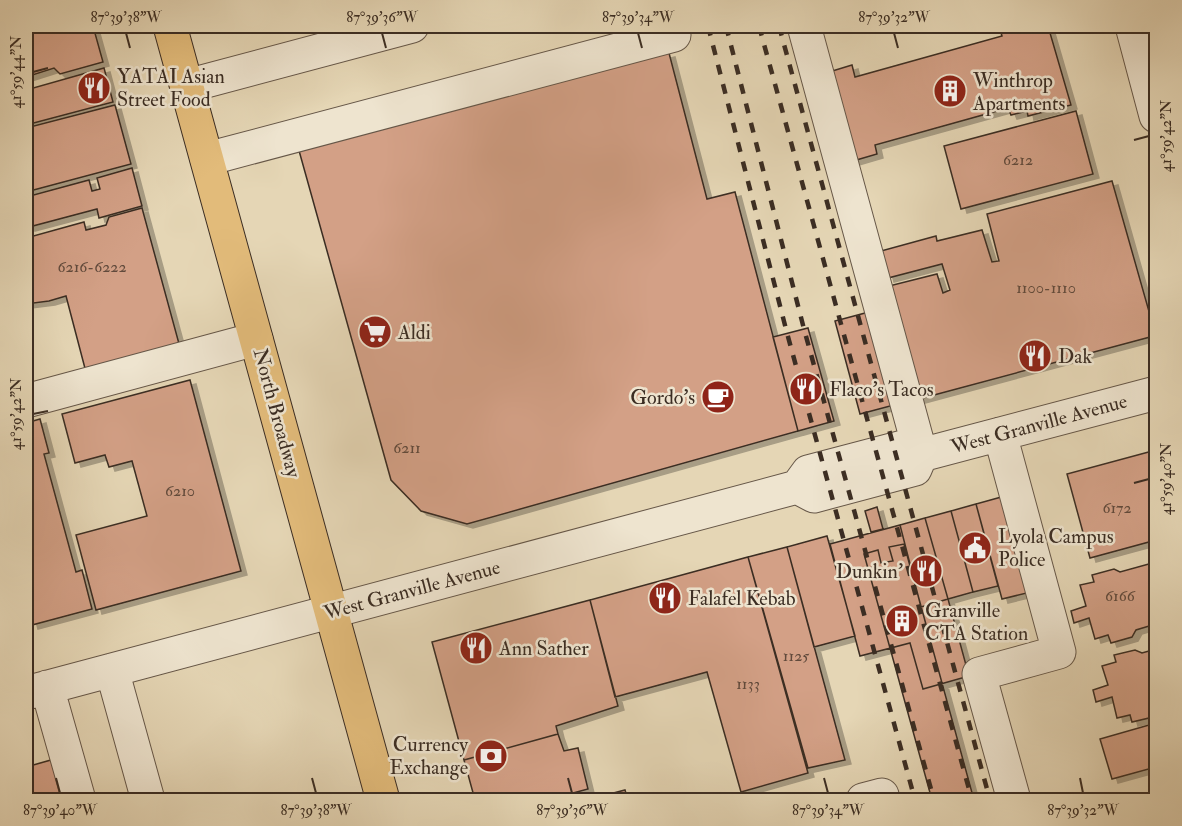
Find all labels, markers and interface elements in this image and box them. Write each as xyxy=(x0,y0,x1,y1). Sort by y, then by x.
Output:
text: 87°39'38"W xyxy=(90,8,162,27)
text: 87°39'36"W xyxy=(346,8,419,27)
text: 87°39'34"W xyxy=(602,8,675,27)
text: 87°39'32"W xyxy=(858,8,931,27)
text: 41°59'44"N xyxy=(7,35,26,109)
place label: YATAI Asian Street Food xyxy=(117,64,225,112)
place label: Winthrop Apartments xyxy=(972,68,1065,117)
restaurant icon: YATAI Asian Street Food xyxy=(76,70,112,106)
building icon: Winthrop Apartments xyxy=(932,73,968,109)
text: 41°59'42"N xyxy=(1157,99,1176,172)
house number: 6212 xyxy=(1003,150,1033,170)
house number: 6216-6222 xyxy=(57,257,127,277)
house number: 1100-1110 xyxy=(1016,278,1076,298)
supermarket icon: Aldi xyxy=(357,314,393,350)
place label: Aldi xyxy=(397,320,431,345)
restaurant icon: Dak xyxy=(1017,338,1053,374)
place label: Dak xyxy=(1058,344,1093,369)
street label: North Broadway xyxy=(248,346,307,482)
restaurant icon: Flaco's Tacos xyxy=(788,371,824,407)
text: 41°59'42"N xyxy=(7,377,26,450)
place label: Flaco's Tacos xyxy=(829,377,934,402)
cafe icon: Gordo’s xyxy=(700,379,736,415)
place label: Gordo’s xyxy=(630,385,695,410)
street label: West Granville Avenue xyxy=(947,388,1130,460)
house number: 6211 xyxy=(393,438,421,458)
text: 41°59'40"N xyxy=(1157,442,1176,515)
house number: 6210 xyxy=(165,481,195,501)
house number: 6172 xyxy=(1102,498,1132,518)
place label: Lyola Campus Police xyxy=(998,524,1114,572)
public building icon: Lyola Campus Police xyxy=(957,530,993,566)
restaurant icon: Dunkin' xyxy=(908,553,944,589)
street label: West Granville Avenue xyxy=(320,554,503,626)
place label: Dunkin' xyxy=(836,559,903,584)
restaurant icon: Falafel Kebab xyxy=(647,580,683,616)
place label: Falafel Kebab xyxy=(688,586,796,611)
house number: 6166 xyxy=(1105,586,1136,606)
place label: Granville CTA Station xyxy=(925,598,1028,646)
building icon: Granville CTA Station xyxy=(884,603,920,639)
restaurant icon: Ann Sather xyxy=(458,630,494,666)
place label: Ann Sather xyxy=(498,636,589,661)
house number: 1125 xyxy=(783,646,809,666)
house number: 1133 xyxy=(736,674,760,694)
place label: Currency Exchange xyxy=(390,732,469,780)
bank icon: Currency Exchange xyxy=(473,738,509,774)
text: 87°39'40"W xyxy=(23,801,98,820)
text: 87°39'38"W xyxy=(280,801,352,820)
text: 87°39'36"W xyxy=(536,801,609,820)
text: 87°39'34"W xyxy=(792,801,865,820)
text: 87°39'32"W xyxy=(1047,801,1120,820)

